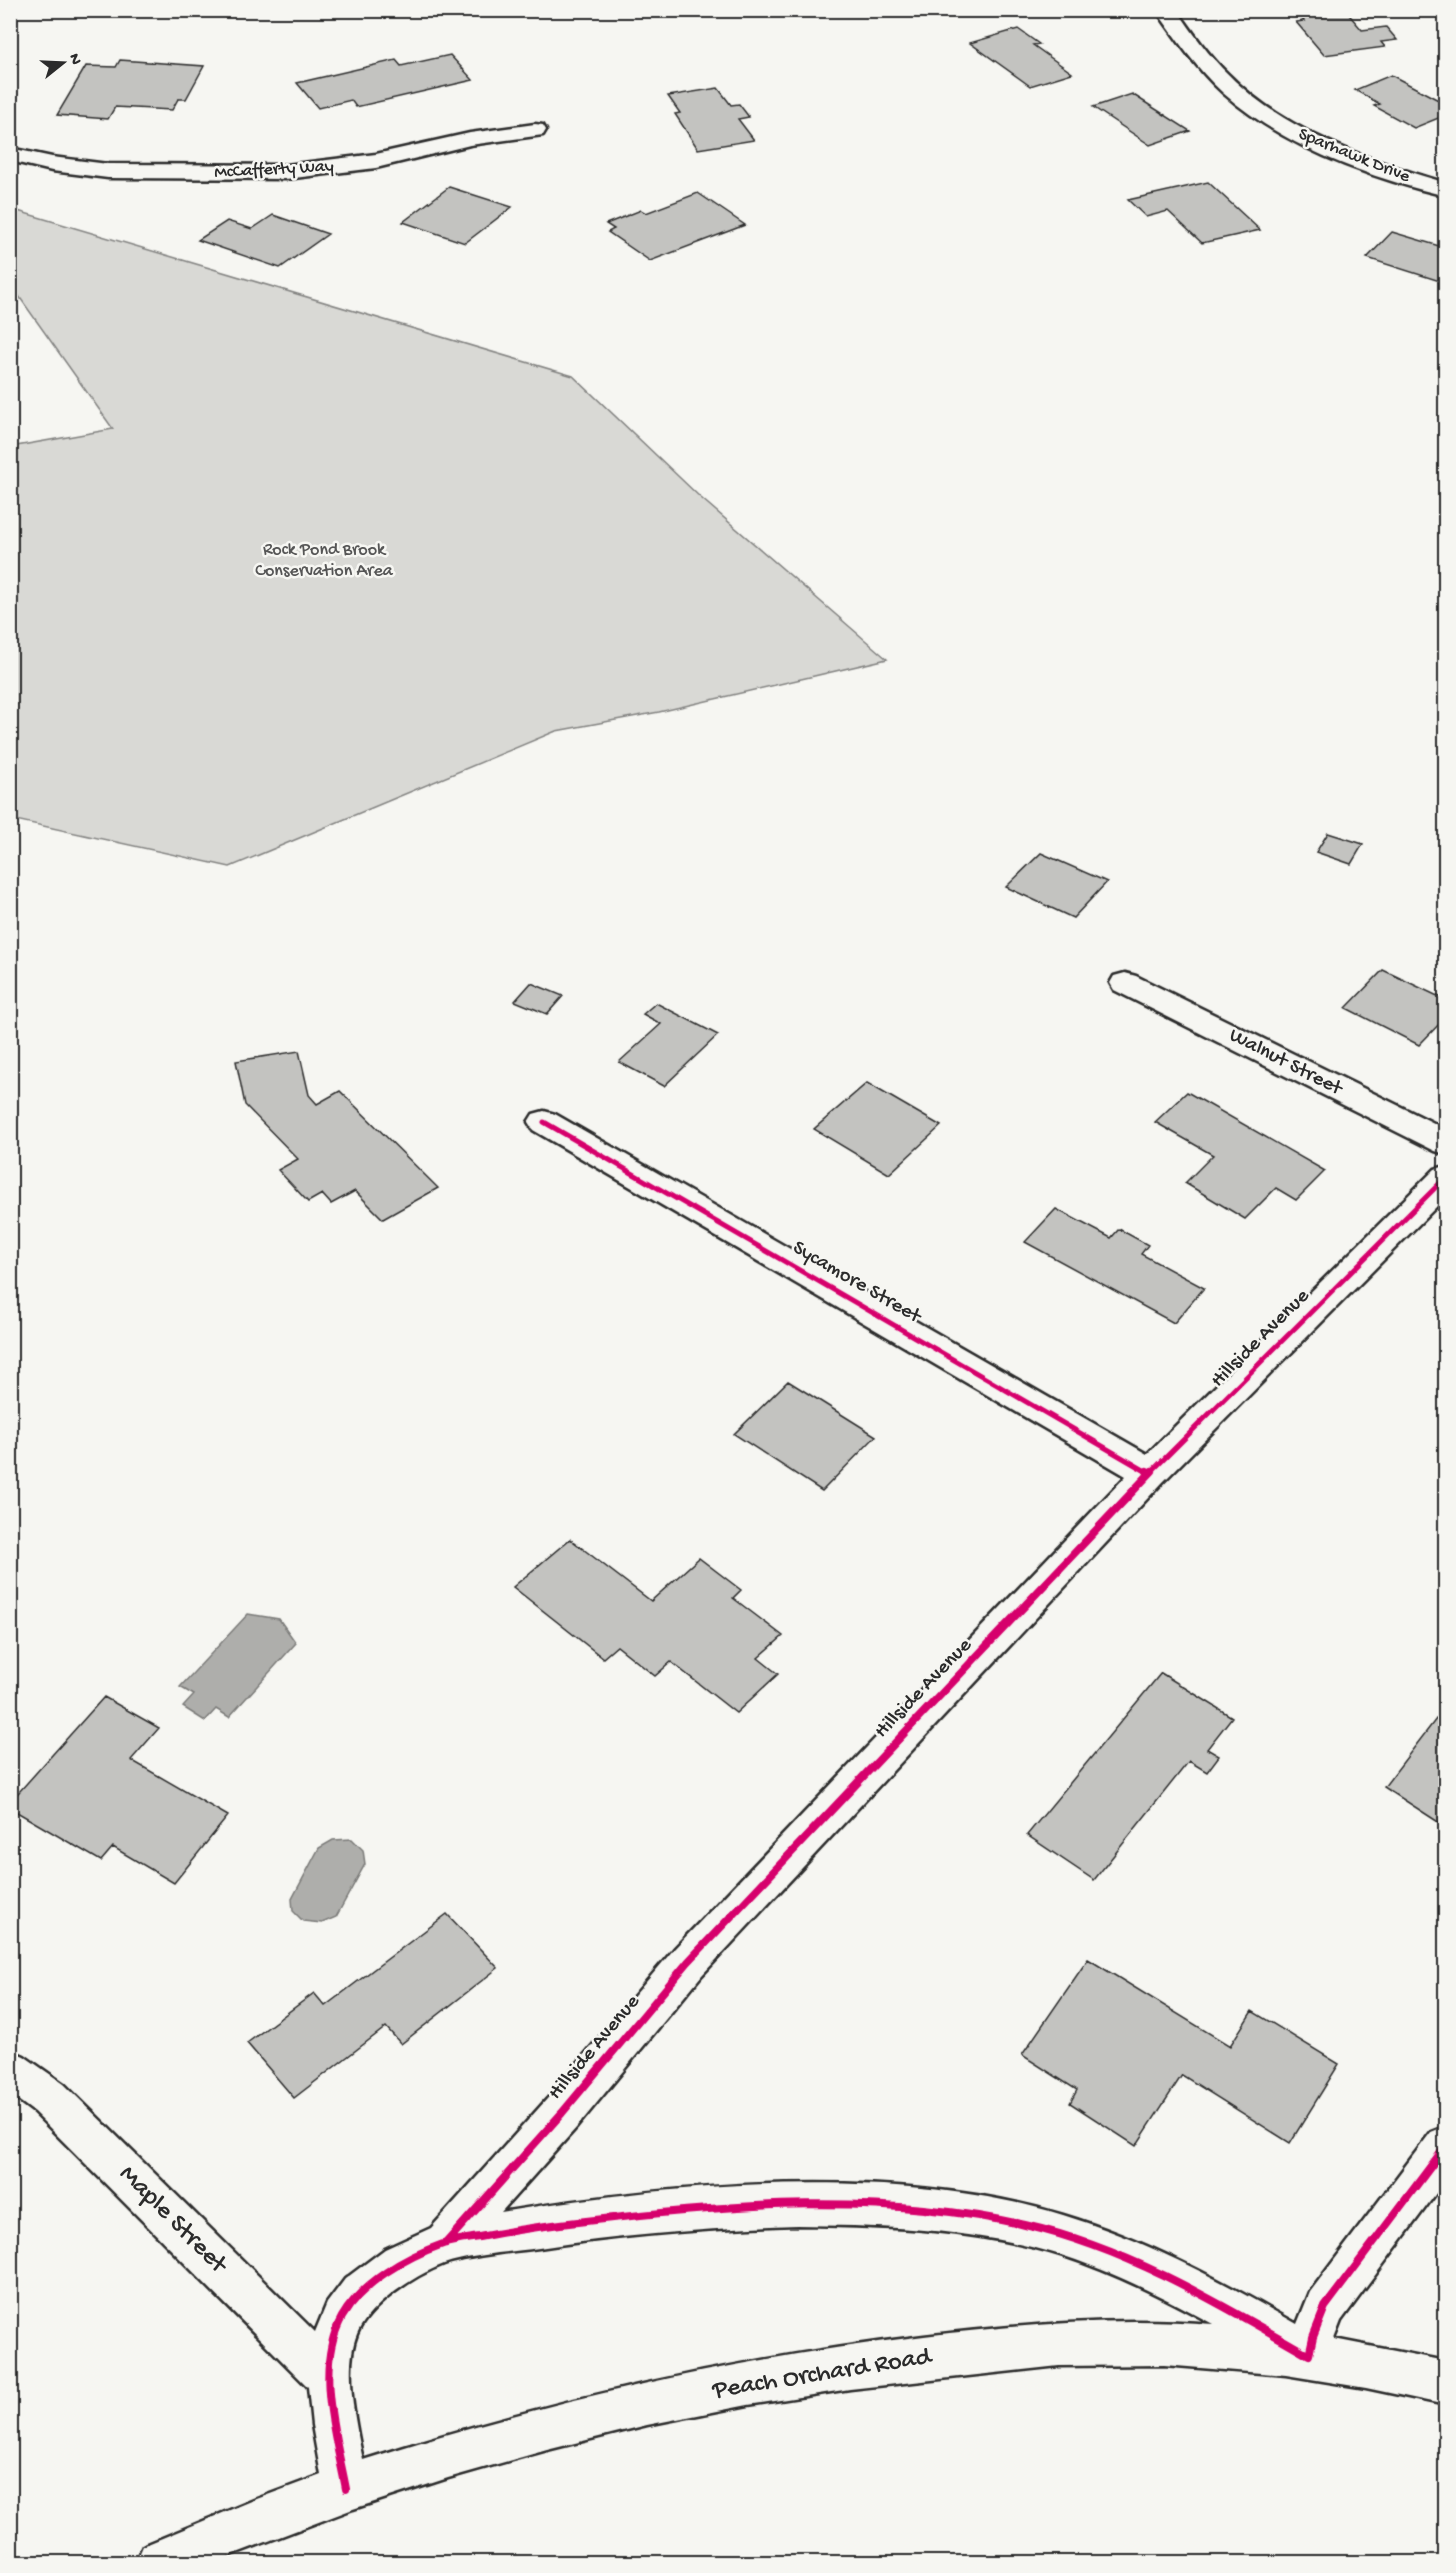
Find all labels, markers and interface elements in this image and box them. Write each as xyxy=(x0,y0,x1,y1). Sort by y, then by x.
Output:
north arrow xyxy=(33,33,93,93)
text: N xyxy=(63,52,85,68)
street label: Sparhawk Drive xyxy=(1295,124,1414,188)
street label: McCafferty Way xyxy=(214,156,334,184)
park label: Rock Pond Brook Conservation Area xyxy=(255,540,394,582)
street label: Walnut Street xyxy=(1224,1024,1348,1103)
street label: Sycamore Street xyxy=(787,1236,927,1331)
street label: Hillside Avenue xyxy=(1206,1284,1316,1394)
street label: Hillside Avenue xyxy=(870,1633,979,1744)
street label: Hillside Avenue xyxy=(544,1990,647,2106)
street label: Maple Street xyxy=(112,2160,234,2282)
street label: Peach Orchard Road xyxy=(710,2342,935,2408)

